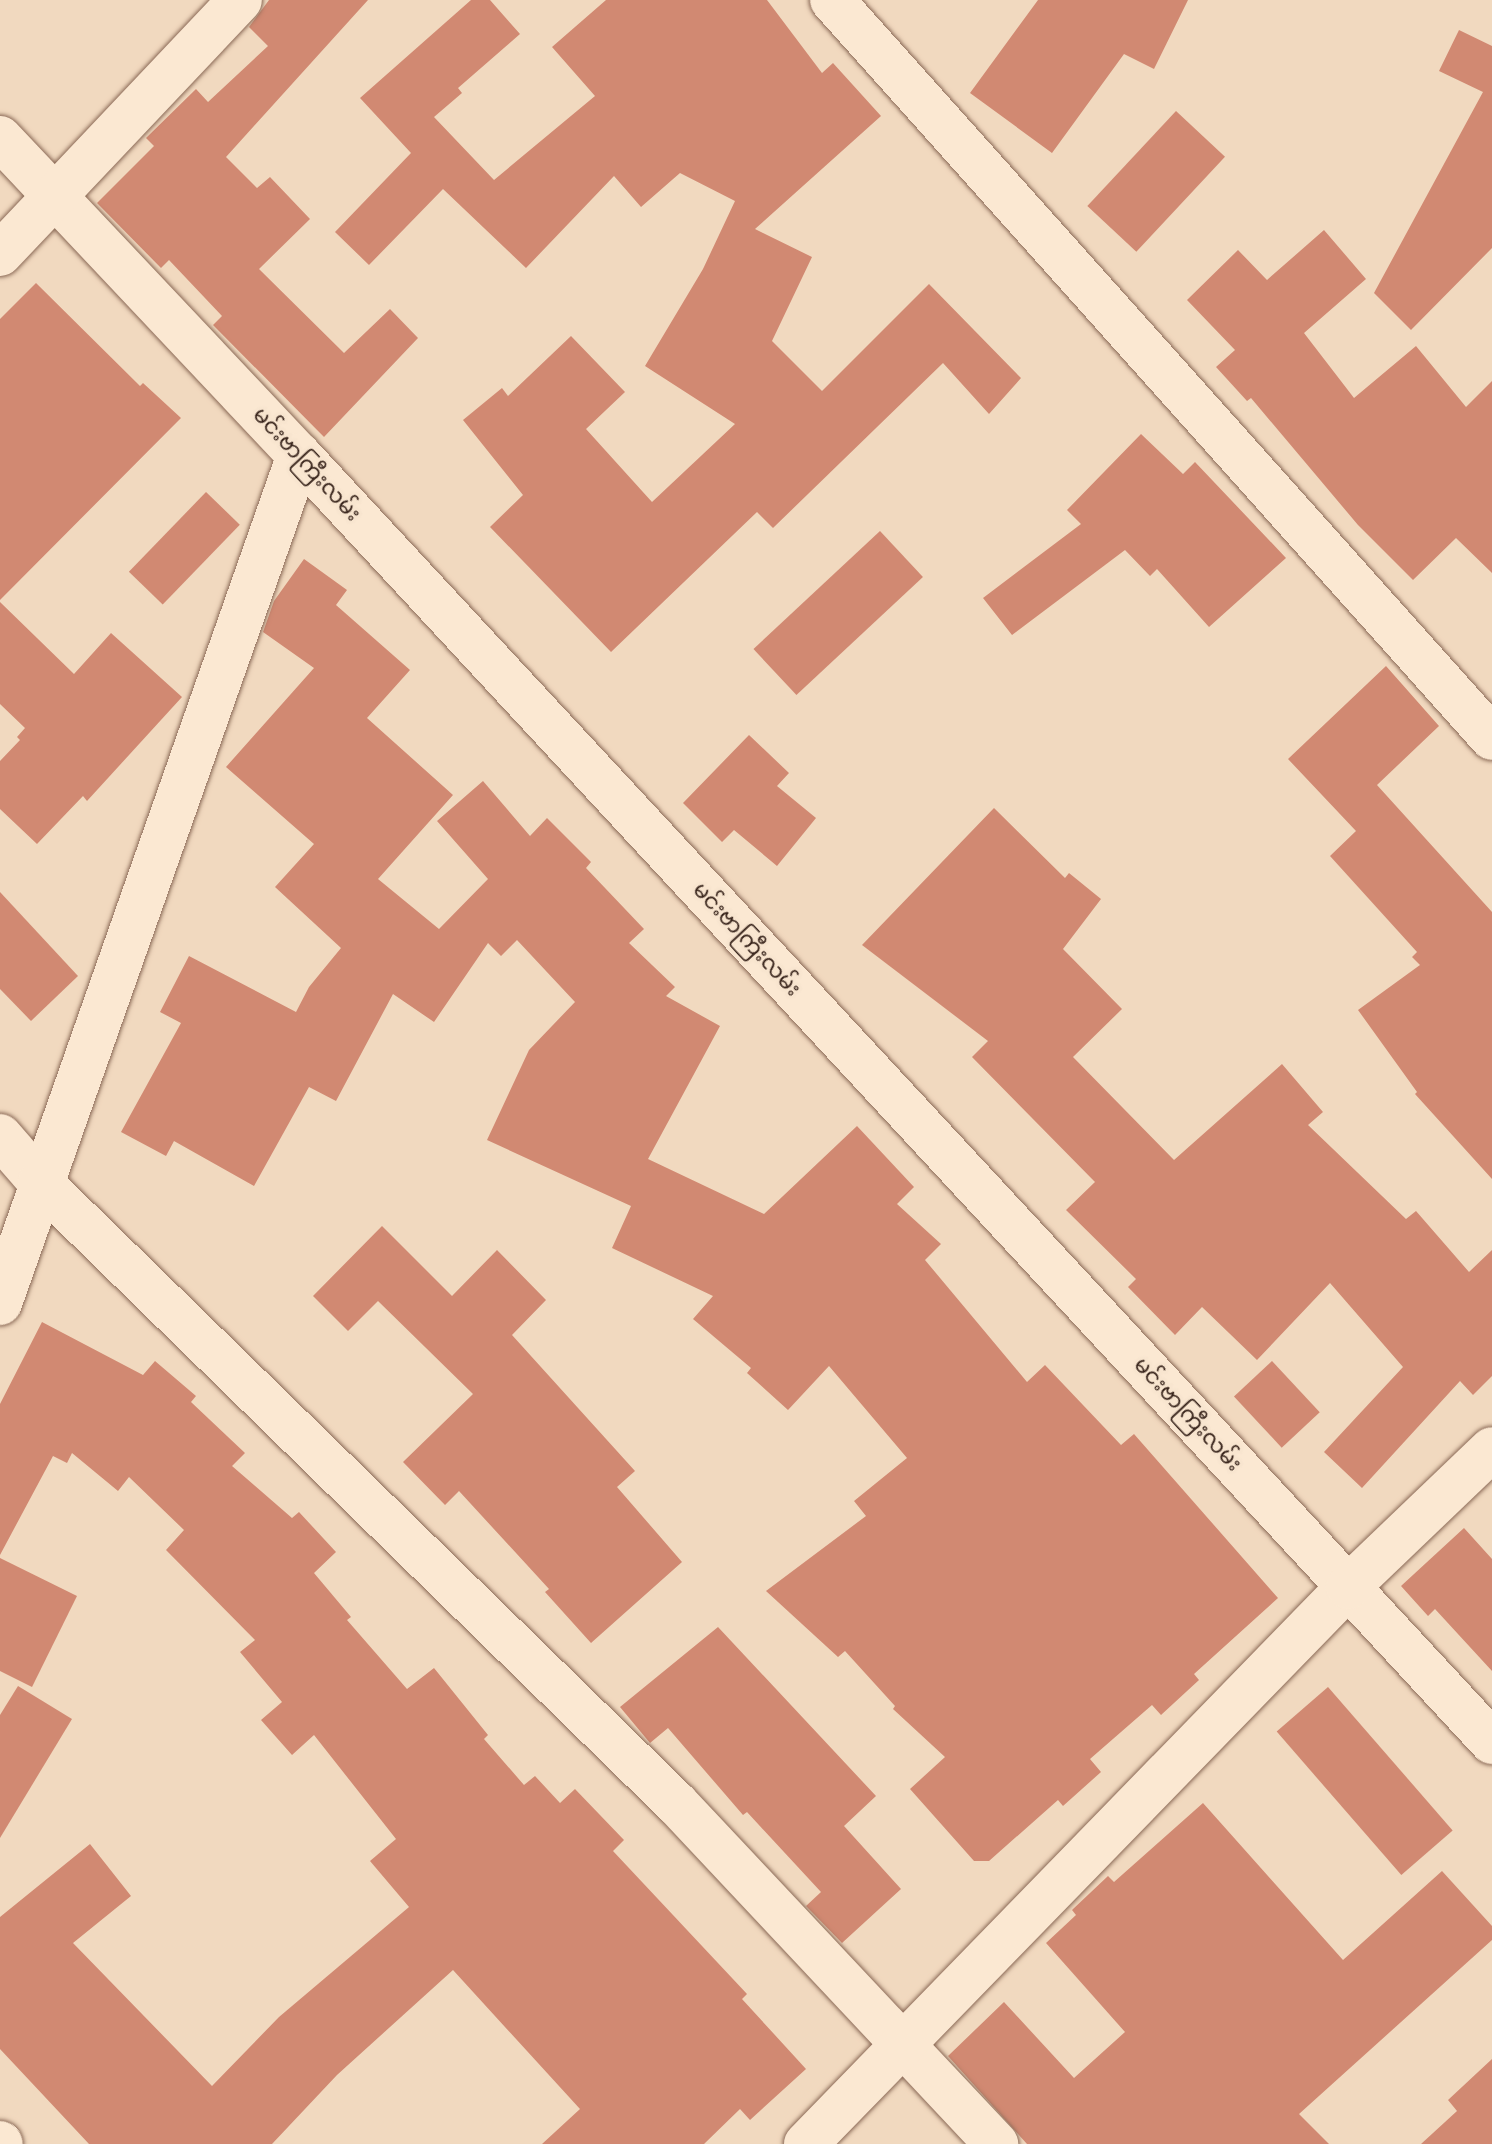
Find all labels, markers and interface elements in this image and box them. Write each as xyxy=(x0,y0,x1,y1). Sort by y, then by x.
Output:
street label: မင်းဗာကြီးလမ်း xyxy=(247,401,367,527)
street label: မင်းဗာကြီးလမ်း xyxy=(687,876,807,1002)
street label: မင်းဗာကြီးလမ်း xyxy=(1128,1351,1248,1477)

